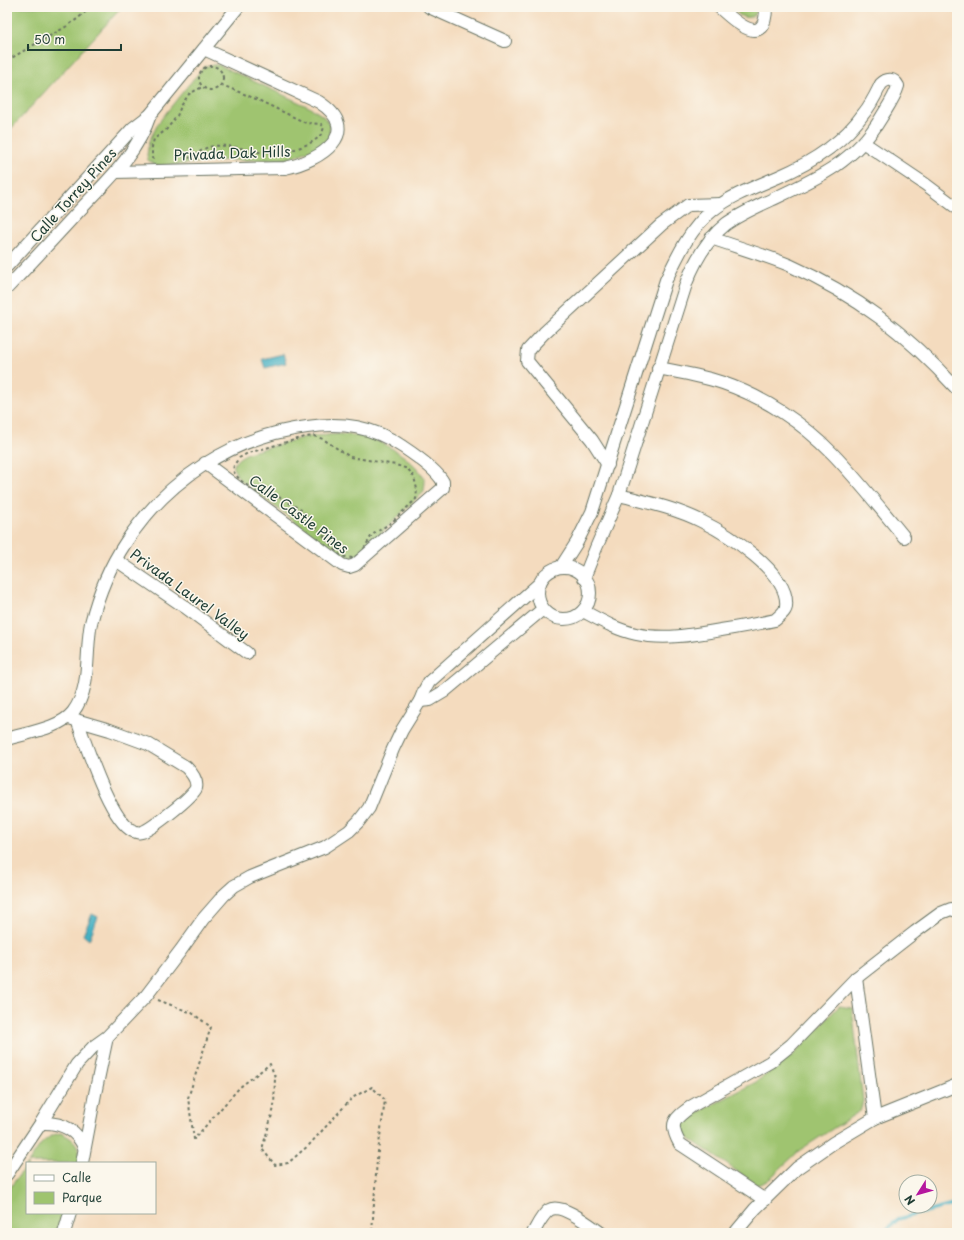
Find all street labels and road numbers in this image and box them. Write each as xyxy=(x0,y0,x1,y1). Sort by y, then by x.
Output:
street label: Privada Dak Hills xyxy=(173,140,291,166)
street label: Calle Torrey Pines xyxy=(25,143,121,247)
street label: Calle Castle Pines xyxy=(245,469,353,559)
street label: Privada Laurel Valley xyxy=(126,544,254,644)

